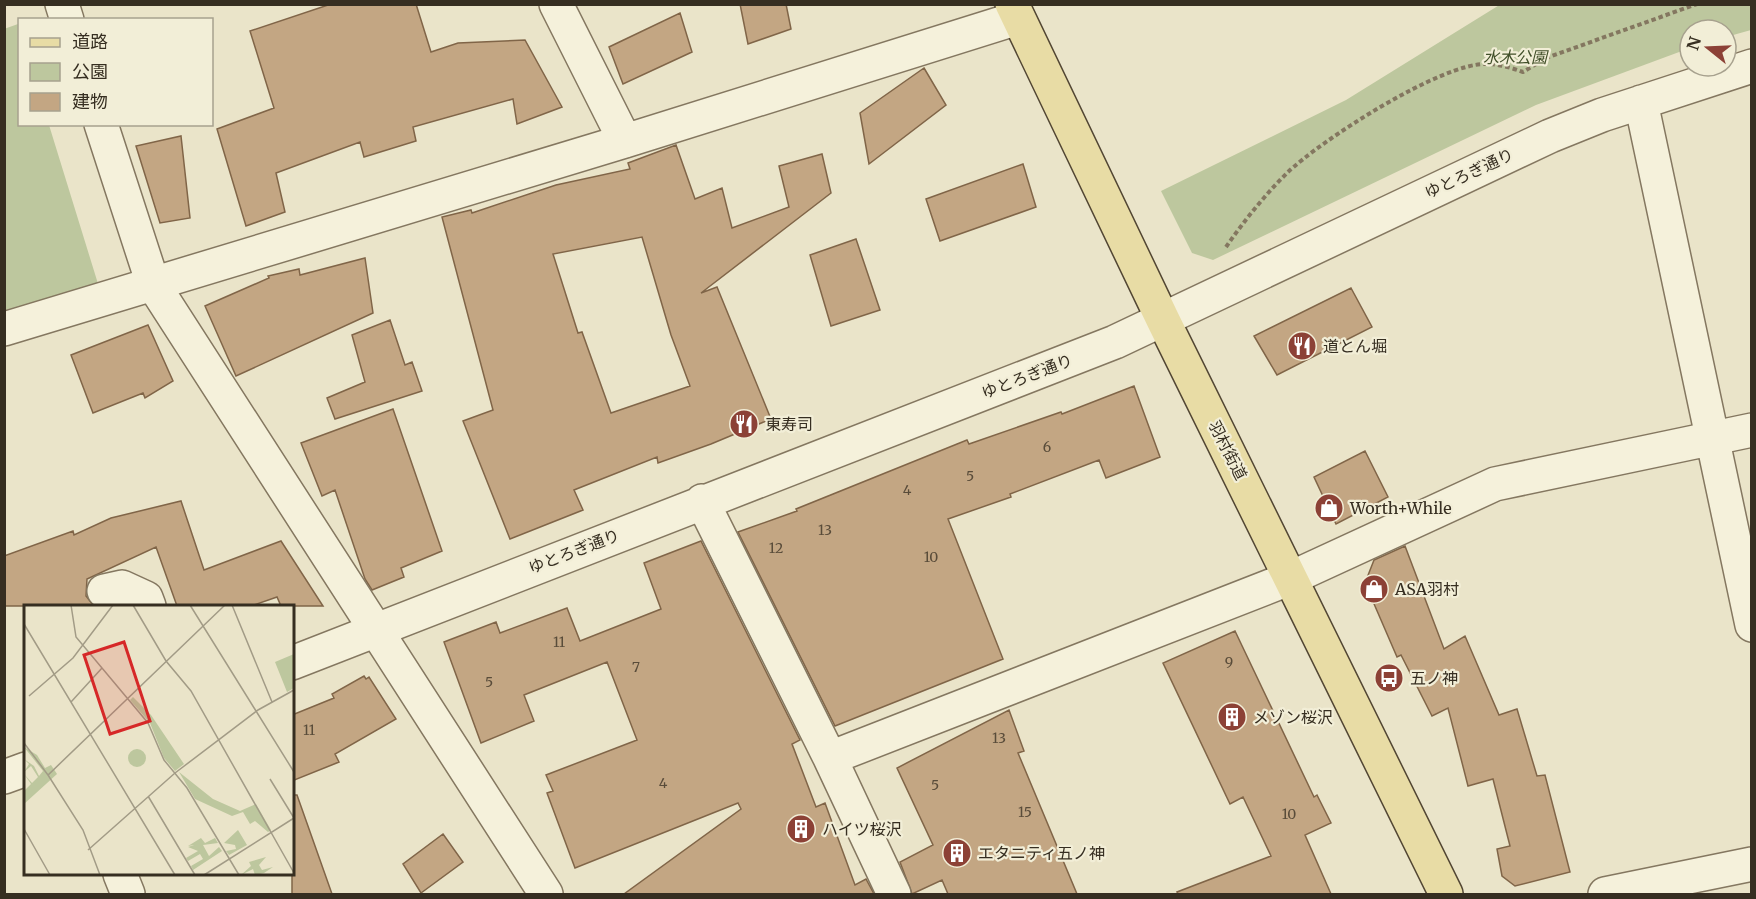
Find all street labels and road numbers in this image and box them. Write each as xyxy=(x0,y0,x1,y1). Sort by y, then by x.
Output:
street label: ゆとろぎ通り xyxy=(1421,144,1517,202)
street label: ゆとろぎ通り xyxy=(979,349,1075,403)
street label: 羽村街道 xyxy=(1205,417,1251,483)
street label: ゆとろぎ通り xyxy=(526,524,622,578)

